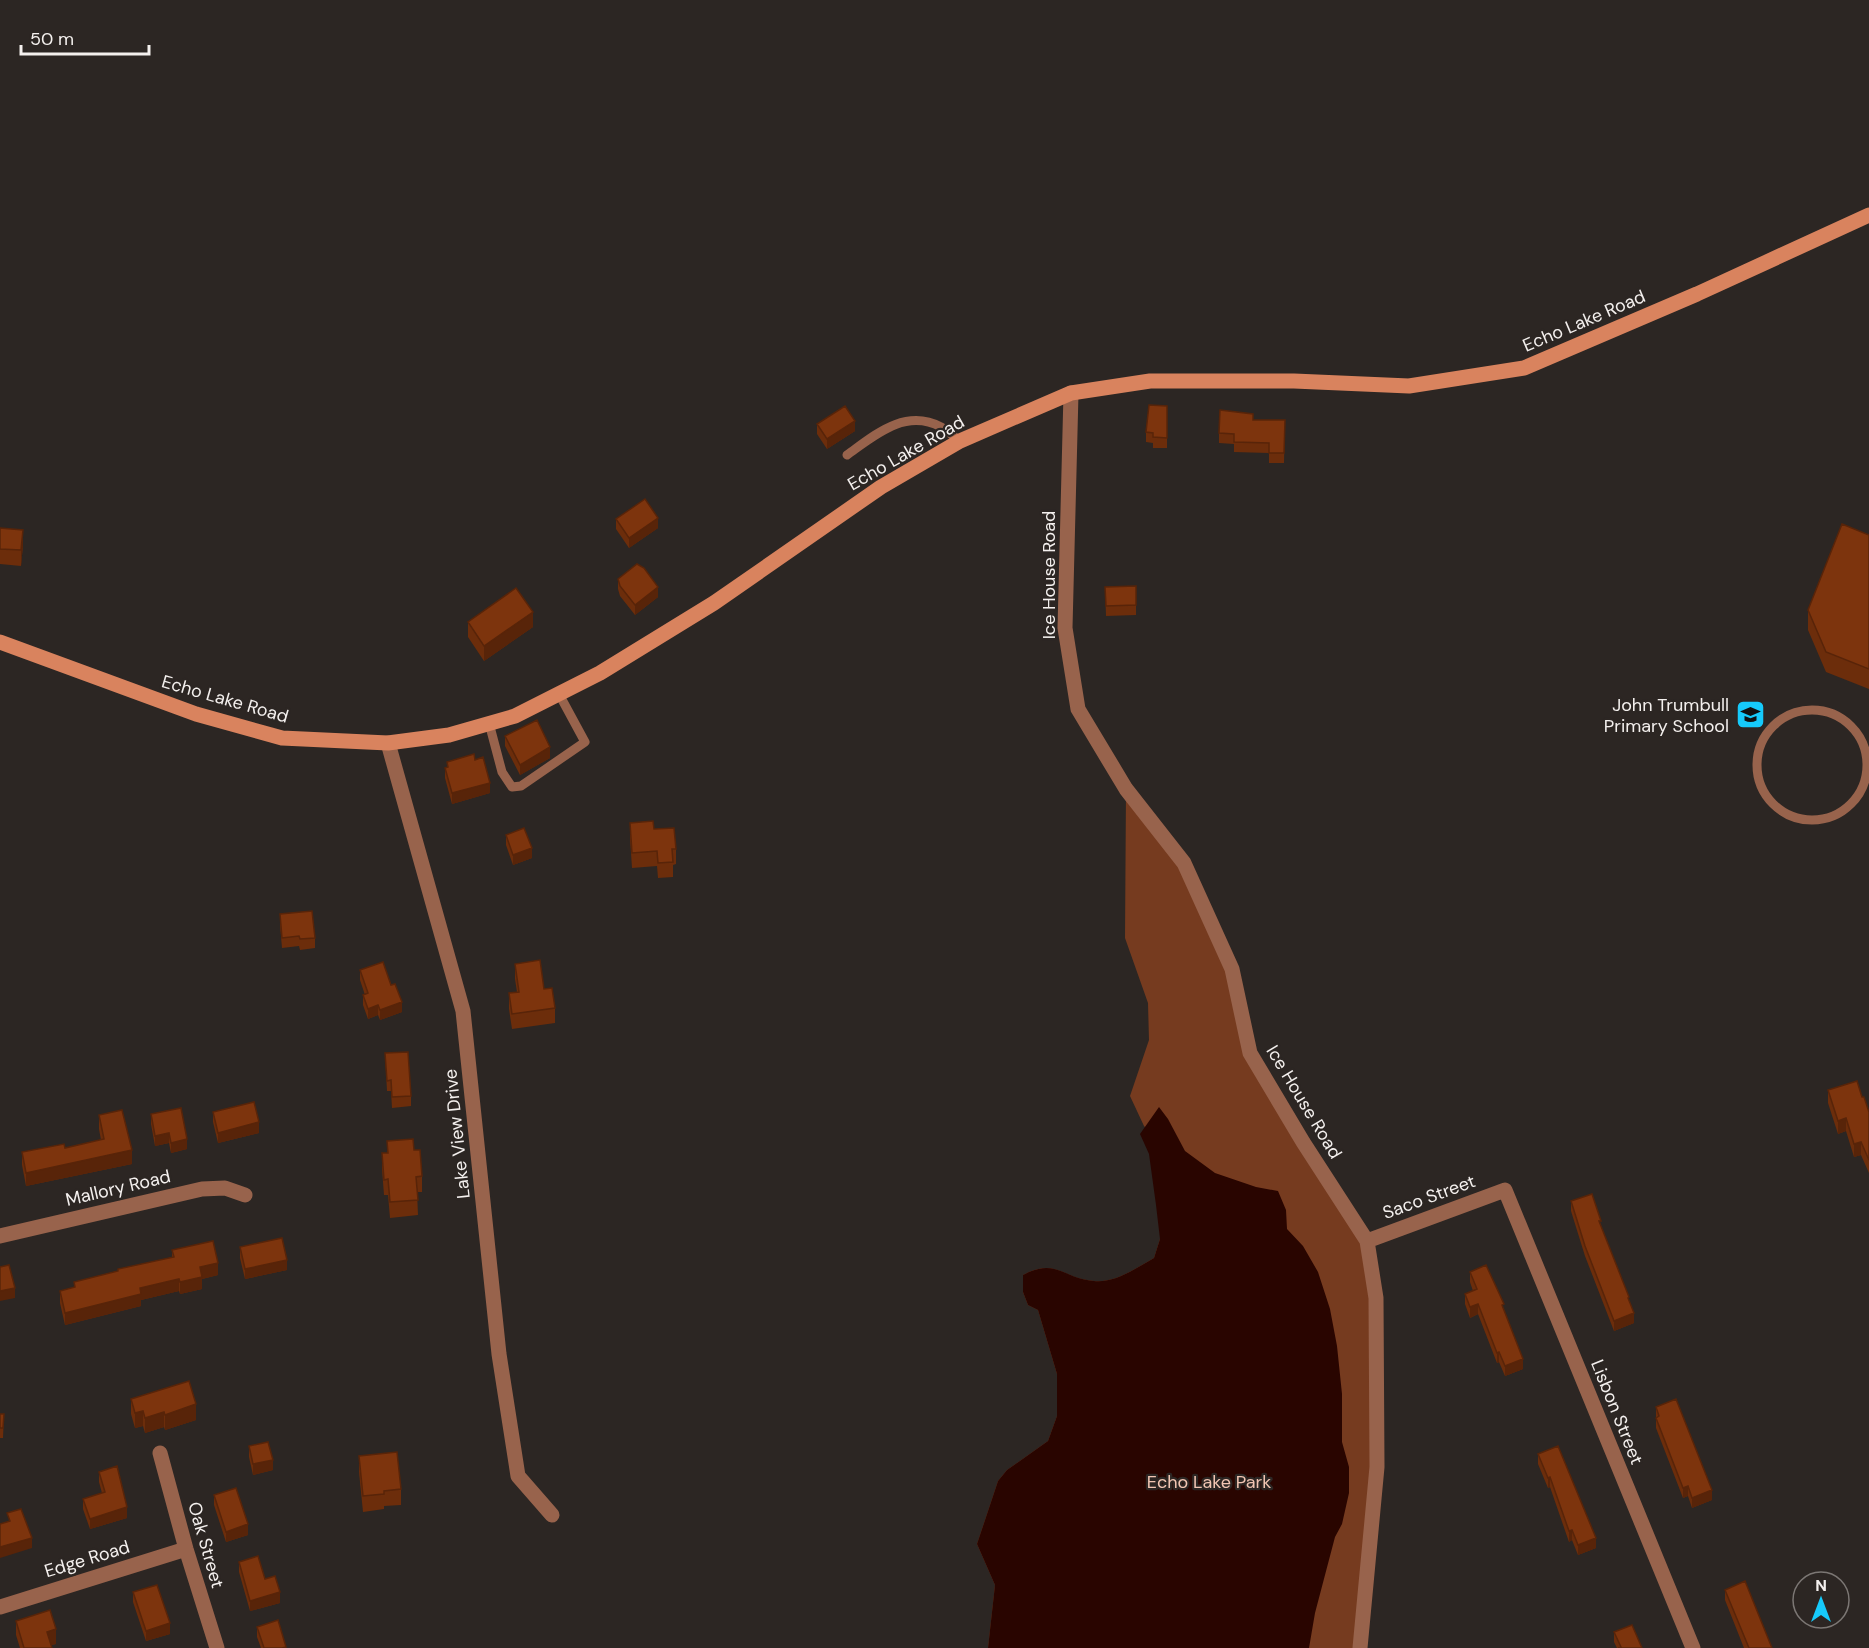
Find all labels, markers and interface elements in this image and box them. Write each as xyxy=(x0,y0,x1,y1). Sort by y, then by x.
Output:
scale bar xyxy=(21,18,148,56)
text: 50 m xyxy=(30,27,74,51)
street label: Echo Lake Road xyxy=(1519,284,1649,358)
street label: Echo Lake Road xyxy=(843,410,969,496)
street label: Ice House Road xyxy=(1037,511,1061,639)
street label: Echo Lake Road xyxy=(159,669,291,729)
place label: John Trumbull Primary School xyxy=(1604,693,1729,738)
school or university icon: John Trumbull Primary School xyxy=(1734,699,1766,731)
street label: Ice House Road xyxy=(1261,1041,1347,1163)
street label: Lake View Drive xyxy=(438,1068,476,1200)
street label: Mallory Road xyxy=(63,1164,173,1212)
street label: Saco Street xyxy=(1379,1169,1479,1225)
street label: Lisbon Street xyxy=(1585,1356,1649,1468)
park label: Echo Lake Park xyxy=(1147,1470,1271,1494)
street label: Oak Street xyxy=(182,1499,230,1591)
street label: Edge Road xyxy=(41,1535,133,1583)
north arrow xyxy=(1791,1570,1851,1630)
text: N xyxy=(1815,1575,1827,1596)

